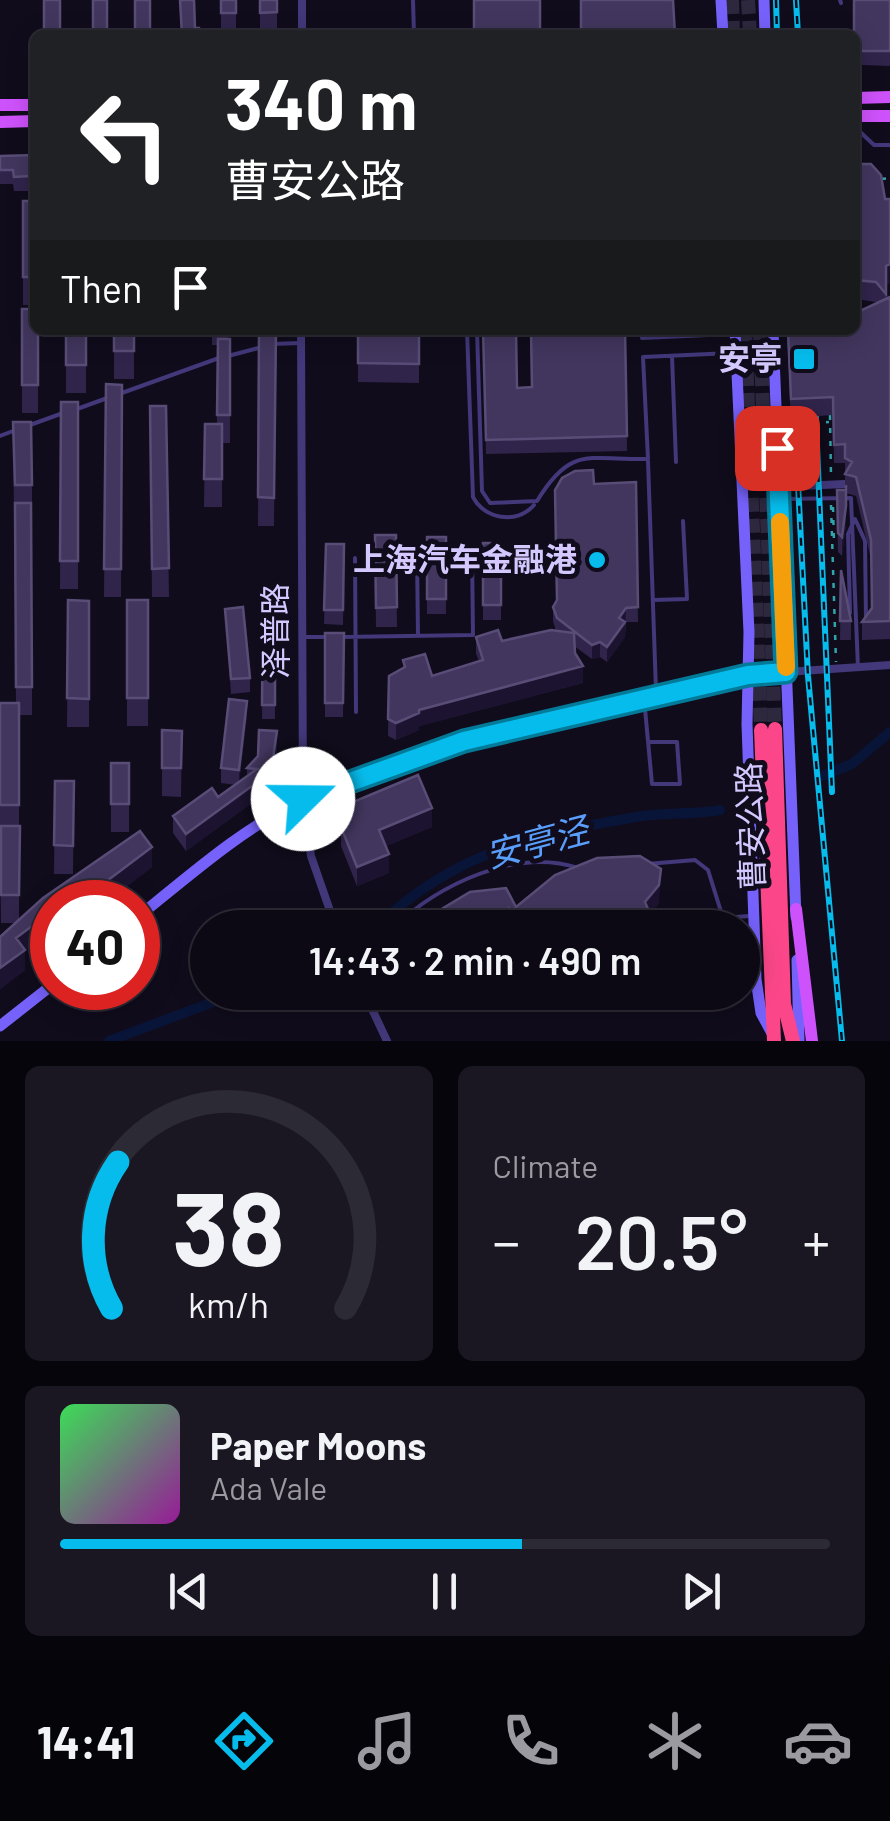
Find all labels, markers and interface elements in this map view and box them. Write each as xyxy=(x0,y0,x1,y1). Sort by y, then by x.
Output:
text: 340 m xyxy=(225,60,418,144)
icon: left xyxy=(60,70,190,200)
text: 曹安公路 xyxy=(225,152,405,206)
icon: arrive xyxy=(163,260,218,315)
text: Then xyxy=(60,265,143,311)
place label: 安亭 xyxy=(718,338,782,376)
marker: 安亭 xyxy=(791,346,817,372)
pin xyxy=(735,406,820,491)
icon: arrive xyxy=(750,421,805,476)
place label: 上海汽车金融港 xyxy=(353,539,577,577)
marker: 上海汽车金融港 xyxy=(586,549,608,571)
street label: 泽普路 xyxy=(255,583,293,679)
position arrow xyxy=(251,747,355,851)
street label: 曹安公路 xyxy=(728,761,770,891)
water label: 安亭泾 xyxy=(480,806,596,875)
speed limit sign: 40 xyxy=(30,880,160,1010)
text: 14:43 · 2 min · 490 m xyxy=(309,937,641,983)
text: Climate xyxy=(493,1146,598,1184)
text: 38 xyxy=(173,1162,285,1287)
text: 20.5° xyxy=(575,1195,748,1285)
text: − xyxy=(493,1207,520,1273)
text: + xyxy=(802,1207,830,1273)
text: km/h xyxy=(188,1282,269,1325)
text: Paper Moons xyxy=(210,1422,426,1468)
text: Ada Vale xyxy=(210,1468,327,1506)
icon: previous xyxy=(161,1564,216,1619)
icon: pause xyxy=(417,1564,472,1619)
icon: next xyxy=(674,1564,729,1619)
icon: directions xyxy=(209,1706,279,1776)
icon: music xyxy=(352,1706,422,1776)
icon: phone xyxy=(496,1706,566,1776)
icon: climate xyxy=(640,1706,710,1776)
icon: car xyxy=(783,1706,853,1776)
text: 14:41 xyxy=(37,1714,135,1768)

